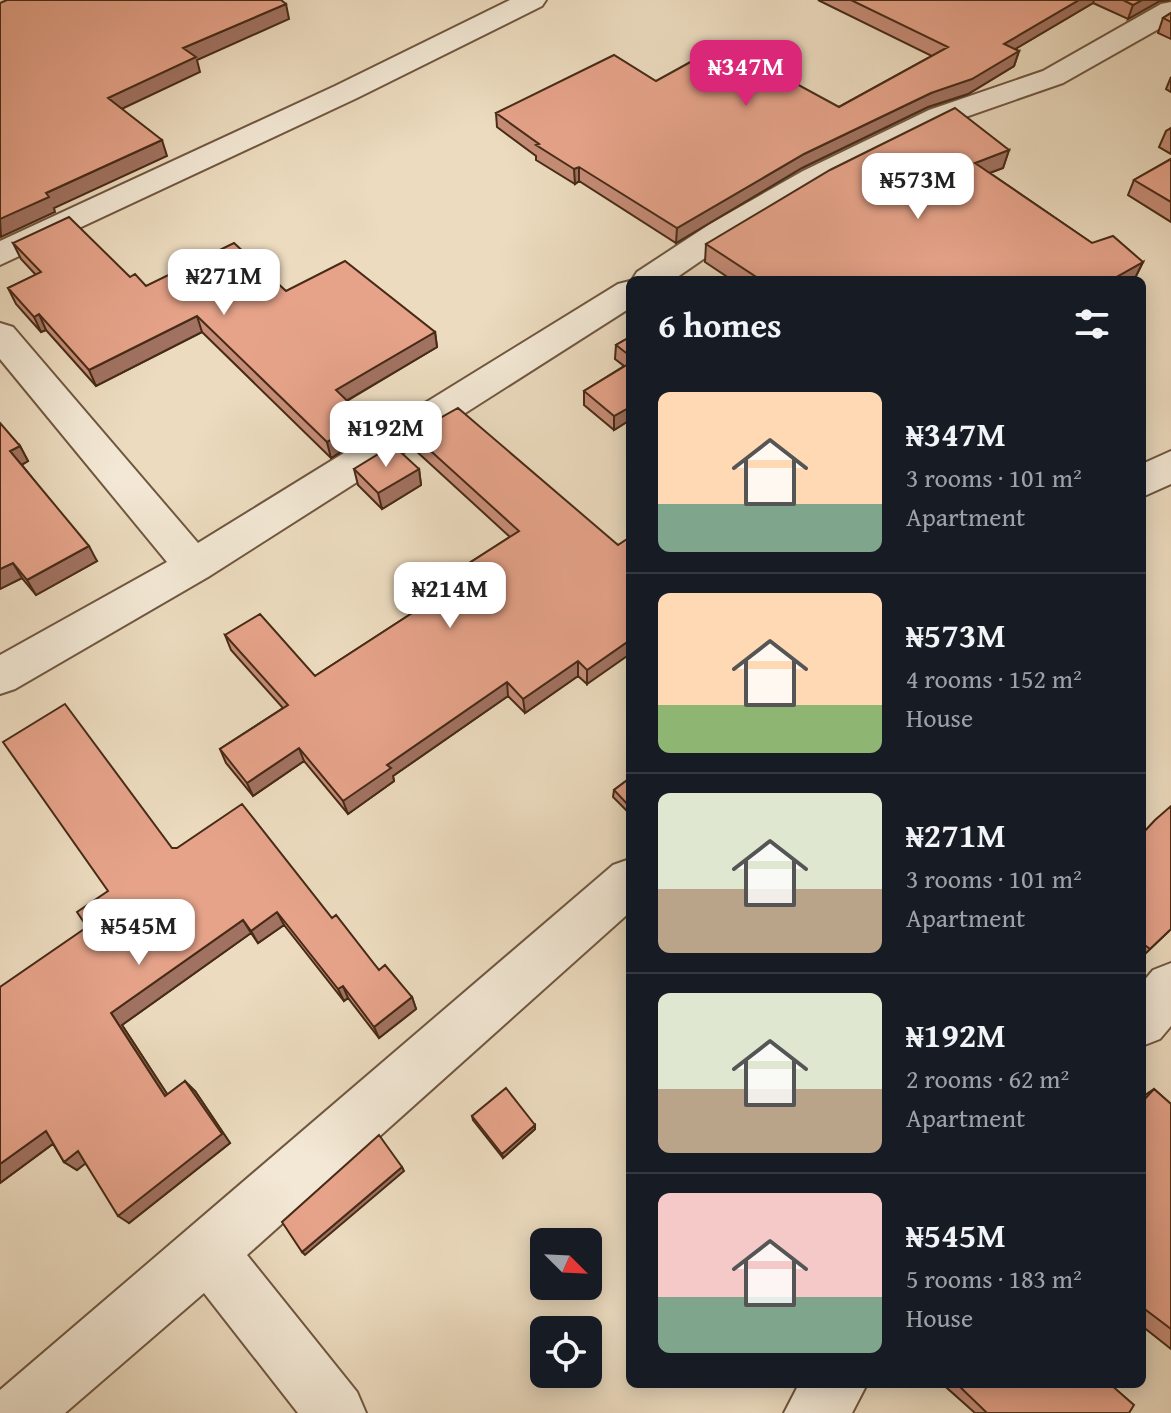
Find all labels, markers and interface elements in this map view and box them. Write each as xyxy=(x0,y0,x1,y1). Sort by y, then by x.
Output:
pin: ₦347M xyxy=(690,40,802,108)
text: ₦347M xyxy=(708,46,784,85)
pin: ₦573M xyxy=(862,153,974,221)
text: ₦573M xyxy=(880,159,956,198)
pin: ₦271M xyxy=(168,249,280,317)
text: ₦271M xyxy=(186,255,262,294)
text: 6 homes xyxy=(658,300,782,349)
icon: filters xyxy=(1070,302,1114,346)
pin: ₦192M xyxy=(330,401,442,469)
text: ₦192M xyxy=(348,407,424,446)
text: ₦347M xyxy=(906,409,1006,458)
icon: home xyxy=(722,424,818,520)
text: 3 rooms · 101 m² xyxy=(906,458,1082,497)
text: Apartment xyxy=(906,497,1025,536)
pin: ₦214M xyxy=(394,562,506,630)
text: ₦214M xyxy=(412,568,488,607)
text: ₦573M xyxy=(906,610,1006,659)
icon: home xyxy=(722,625,818,721)
text: 4 rooms · 152 m² xyxy=(906,659,1082,698)
text: House xyxy=(906,698,973,737)
text: ₦271M xyxy=(906,810,1006,859)
icon: home xyxy=(722,825,818,921)
text: 3 rooms · 101 m² xyxy=(906,859,1082,898)
text: Apartment xyxy=(906,898,1025,937)
pin: ₦545M xyxy=(83,899,195,967)
text: ₦545M xyxy=(101,905,177,944)
text: ₦192M xyxy=(906,1010,1006,1059)
icon: home xyxy=(722,1025,818,1121)
text: 2 rooms · 62 m² xyxy=(906,1059,1069,1098)
text: Apartment xyxy=(906,1098,1025,1137)
text: ₦545M xyxy=(906,1210,1006,1259)
icon: home xyxy=(722,1225,818,1321)
north arrow xyxy=(530,1228,602,1300)
map controls xyxy=(530,1228,602,1388)
text: 5 rooms · 183 m² xyxy=(906,1259,1082,1298)
text: House xyxy=(906,1298,973,1337)
button: locate xyxy=(530,1316,602,1388)

